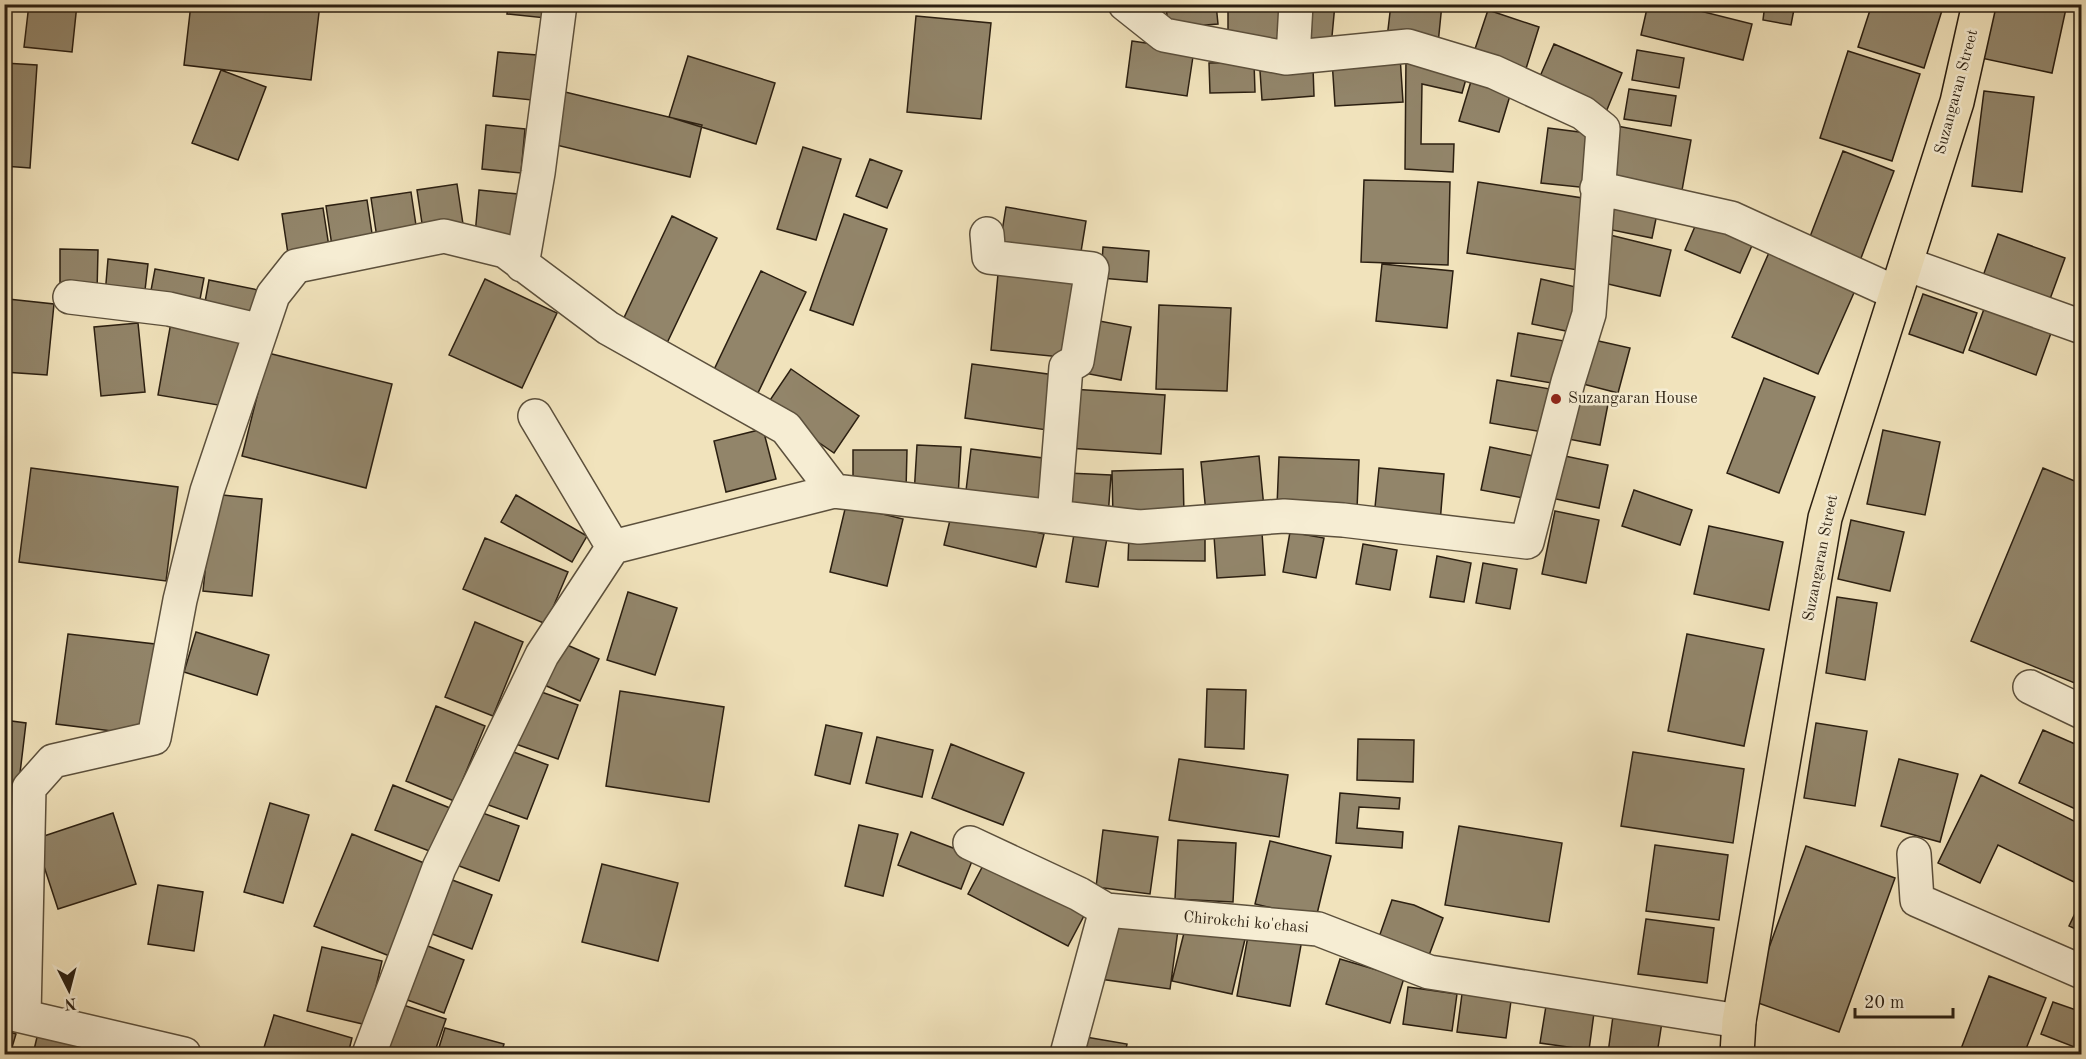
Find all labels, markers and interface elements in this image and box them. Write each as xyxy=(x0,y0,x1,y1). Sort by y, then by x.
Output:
street label: Suzangaran Street xyxy=(1933,27,1981,156)
place label: Suzangaran House xyxy=(1568,391,1698,407)
marker: Suzangaran House xyxy=(1549,392,1563,406)
street label: Suzangaran Street xyxy=(1801,493,1841,623)
street label: Chirokchi ko'chasi xyxy=(1183,910,1309,936)
north arrow xyxy=(39,960,99,1020)
scale bar xyxy=(1855,981,1952,1019)
text: N xyxy=(63,994,77,1012)
text: 20 m xyxy=(1864,994,1904,1012)

